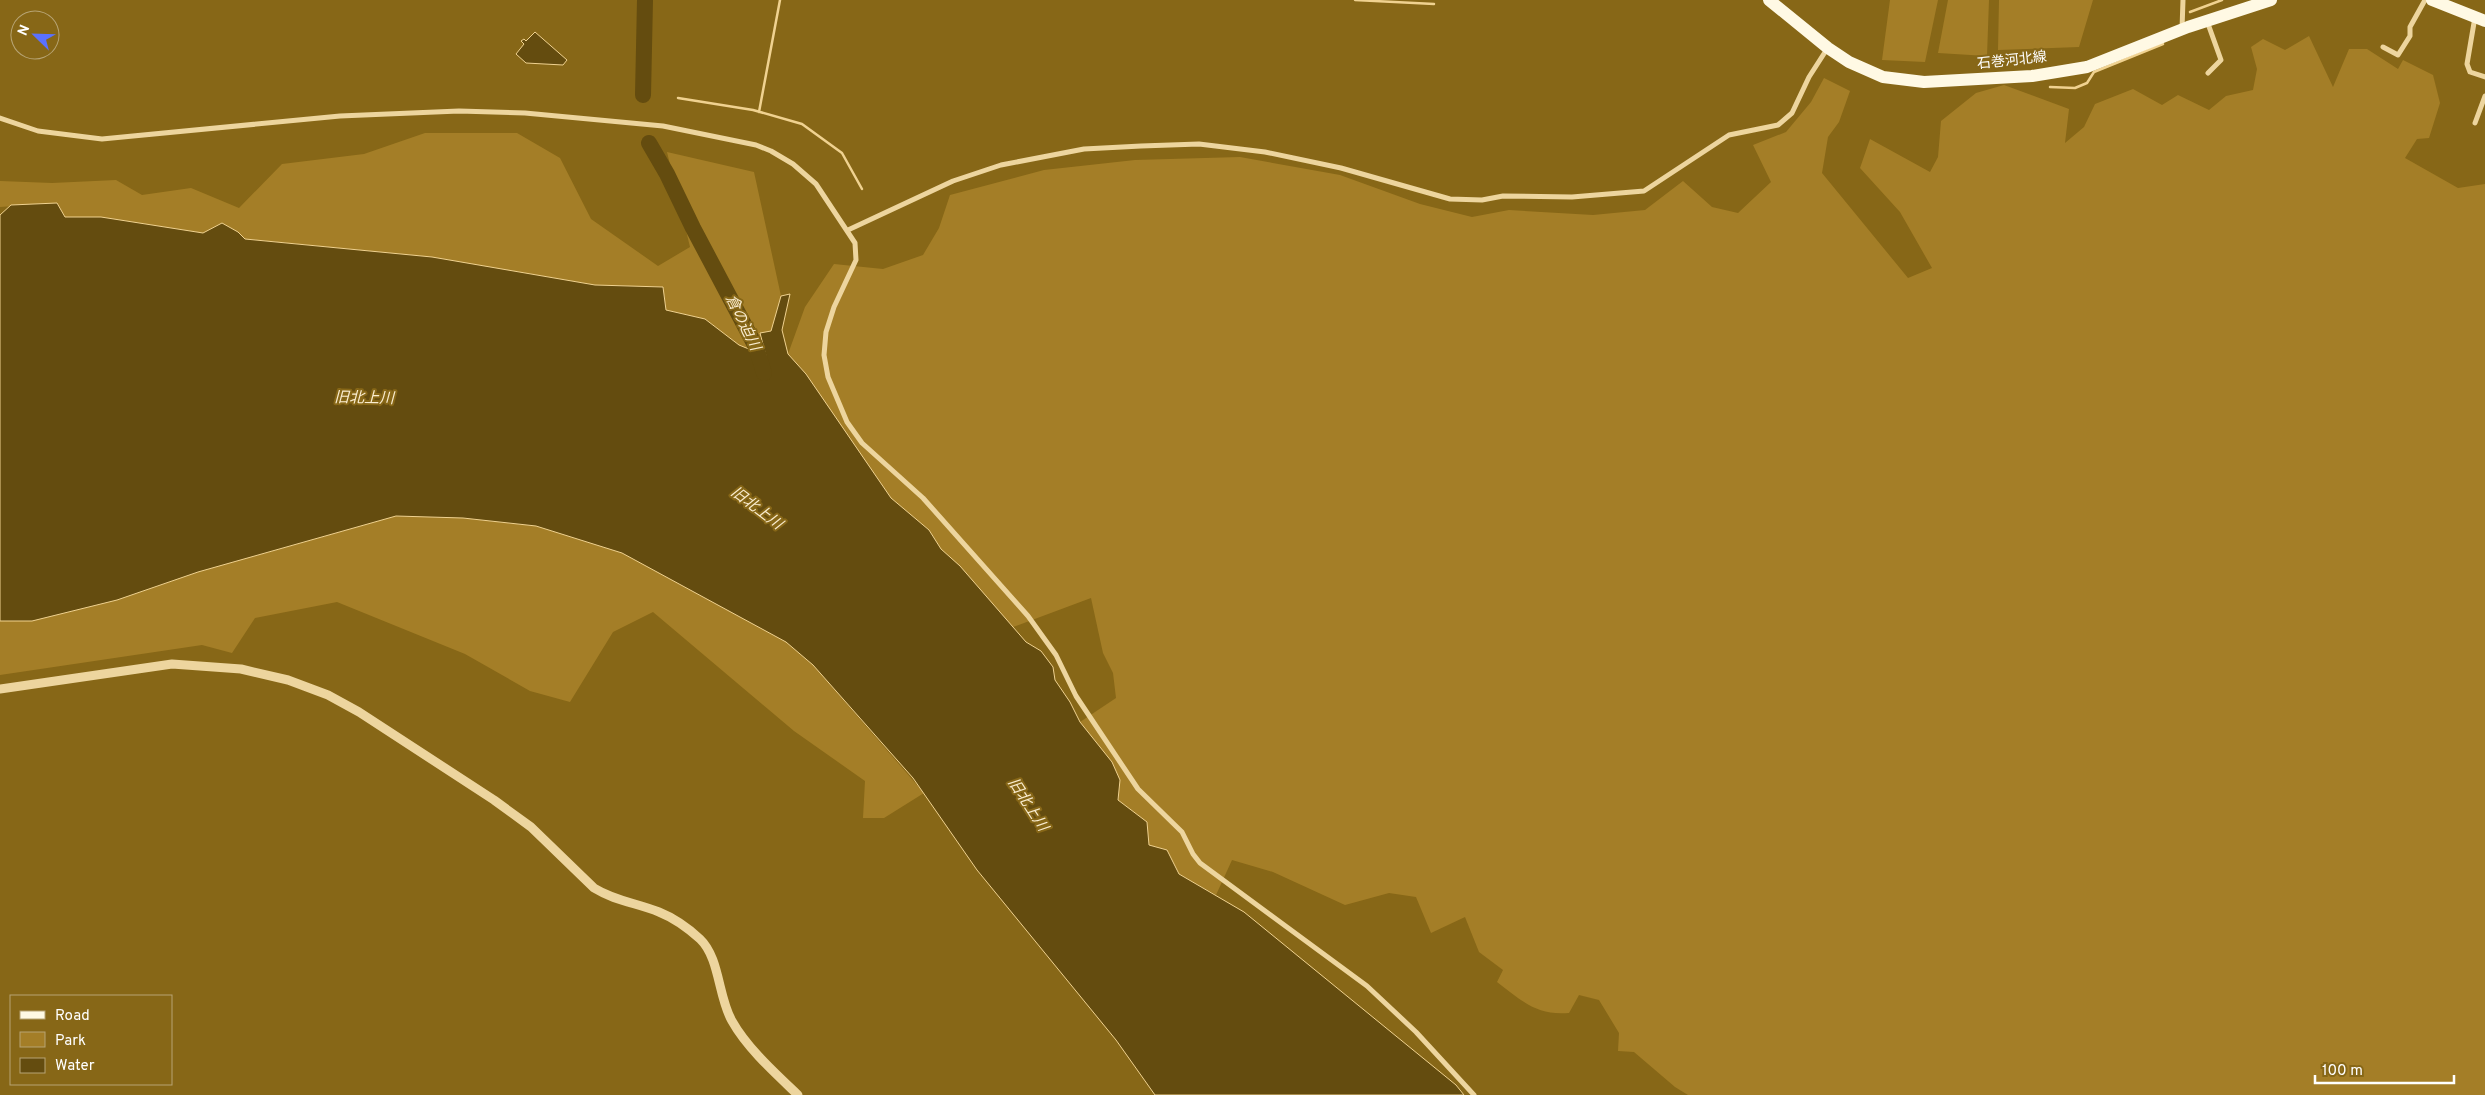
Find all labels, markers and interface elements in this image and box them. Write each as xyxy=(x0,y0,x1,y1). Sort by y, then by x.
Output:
north arrow xyxy=(10,10,60,60)
text: N xyxy=(15,23,34,38)
street label: 石巻河北線 xyxy=(1976,48,2048,73)
water label: 倉の迫川 xyxy=(720,292,765,356)
water label: 旧北上川 xyxy=(334,389,396,409)
water label: 旧北上川 xyxy=(726,483,787,536)
water label: 旧北上川 xyxy=(1003,775,1052,837)
legend xyxy=(10,995,172,1085)
text: Road xyxy=(55,1007,90,1026)
text: Park xyxy=(55,1032,86,1051)
scale bar xyxy=(2315,1052,2454,1084)
text: Water xyxy=(55,1057,95,1076)
text: 100 m xyxy=(2322,1062,2363,1081)

